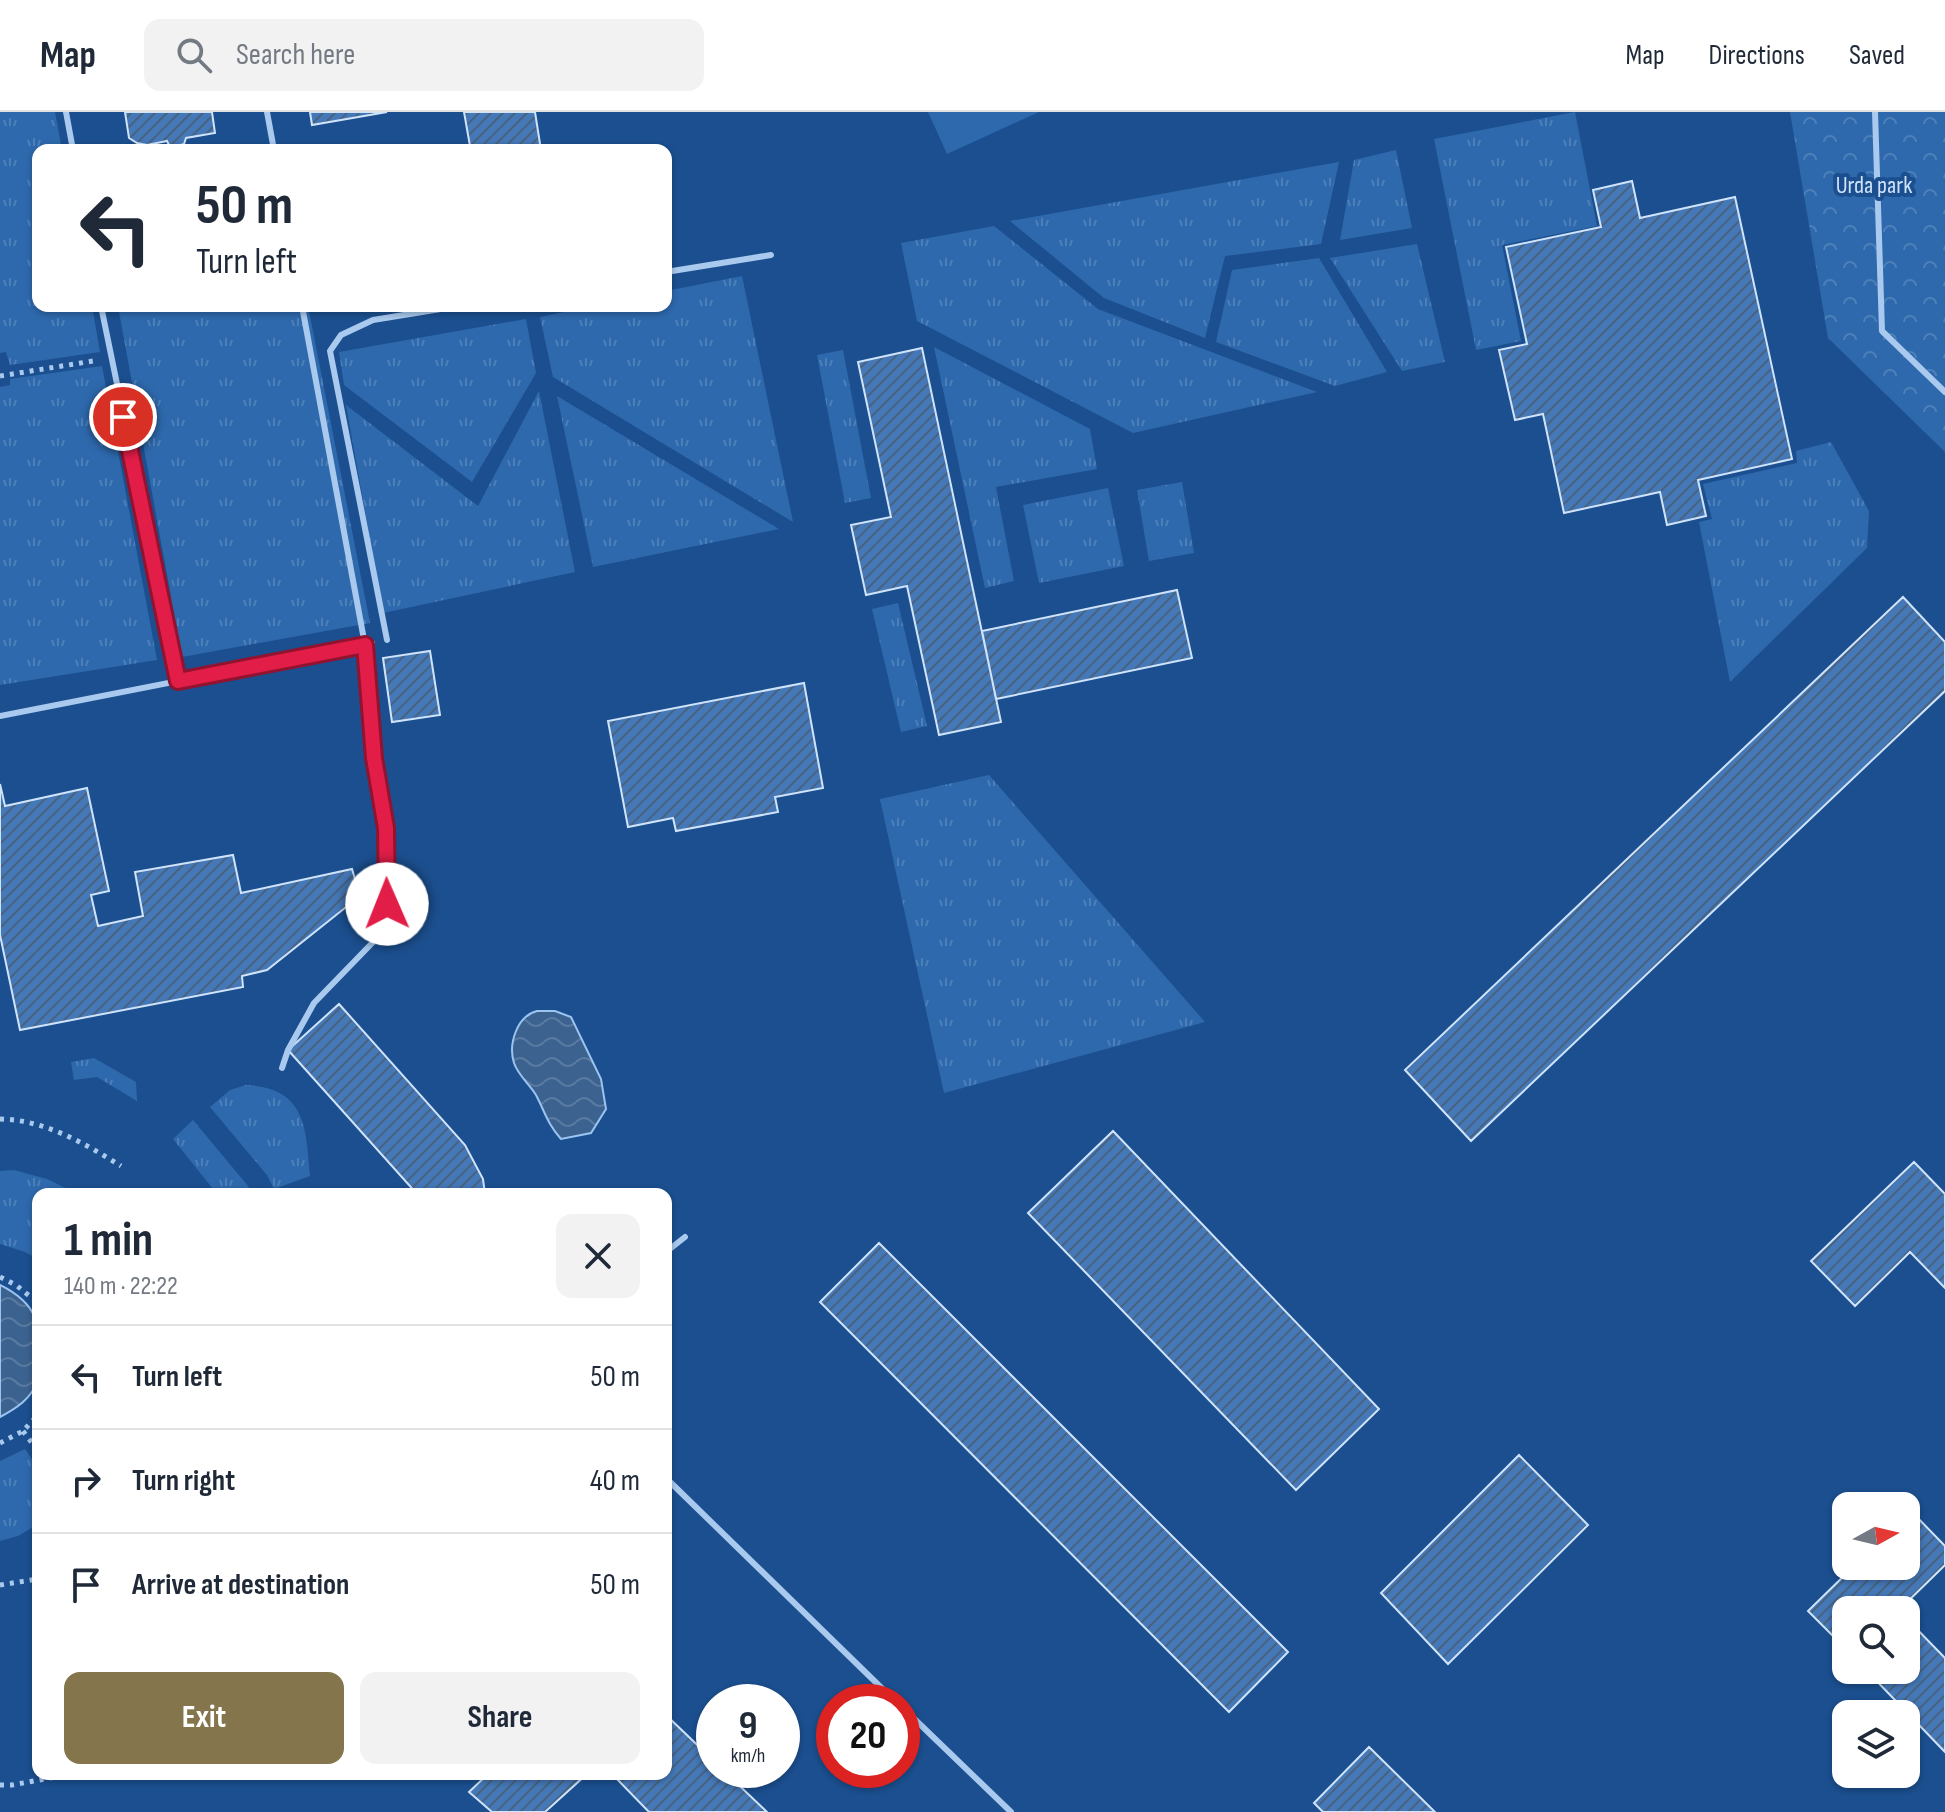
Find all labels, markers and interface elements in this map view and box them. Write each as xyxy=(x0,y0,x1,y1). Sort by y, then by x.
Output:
search box xyxy=(144,19,704,91)
text: Map xyxy=(40,33,96,78)
icon: search xyxy=(172,33,216,77)
text: Search here xyxy=(236,37,355,73)
text: Map xyxy=(1626,39,1665,72)
text: Directions xyxy=(1709,39,1805,72)
text: Saved xyxy=(1849,39,1905,72)
park label: Urda park xyxy=(1836,171,1912,200)
text: 50 m xyxy=(196,173,293,240)
icon: left xyxy=(64,176,168,280)
text: Turn left xyxy=(196,241,297,284)
pin xyxy=(89,383,157,451)
icon: arrive xyxy=(101,395,145,439)
position arrow xyxy=(345,862,429,946)
text: 1 min xyxy=(64,1212,153,1269)
button: close xyxy=(556,1214,640,1298)
text: 140 m · 22:22 xyxy=(64,1271,178,1302)
icon: left xyxy=(64,1355,108,1399)
text: Turn left xyxy=(132,1359,222,1395)
text: 50 m xyxy=(591,1359,640,1395)
icon: right xyxy=(64,1459,108,1503)
text: Turn right xyxy=(132,1463,235,1499)
text: 40 m xyxy=(590,1463,640,1499)
north arrow xyxy=(1832,1492,1920,1580)
map controls xyxy=(1832,1492,1920,1788)
icon: arrive xyxy=(64,1563,108,1607)
text: Arrive at destination xyxy=(132,1567,349,1603)
text: 50 m xyxy=(591,1567,640,1603)
button: search xyxy=(1832,1596,1920,1684)
button: Exit xyxy=(64,1672,344,1764)
button: Share xyxy=(360,1672,640,1764)
speed limit sign: 20 xyxy=(816,1684,920,1788)
button: layers xyxy=(1832,1700,1920,1788)
text: 9 xyxy=(739,1702,757,1750)
text: km/h xyxy=(731,1744,765,1768)

